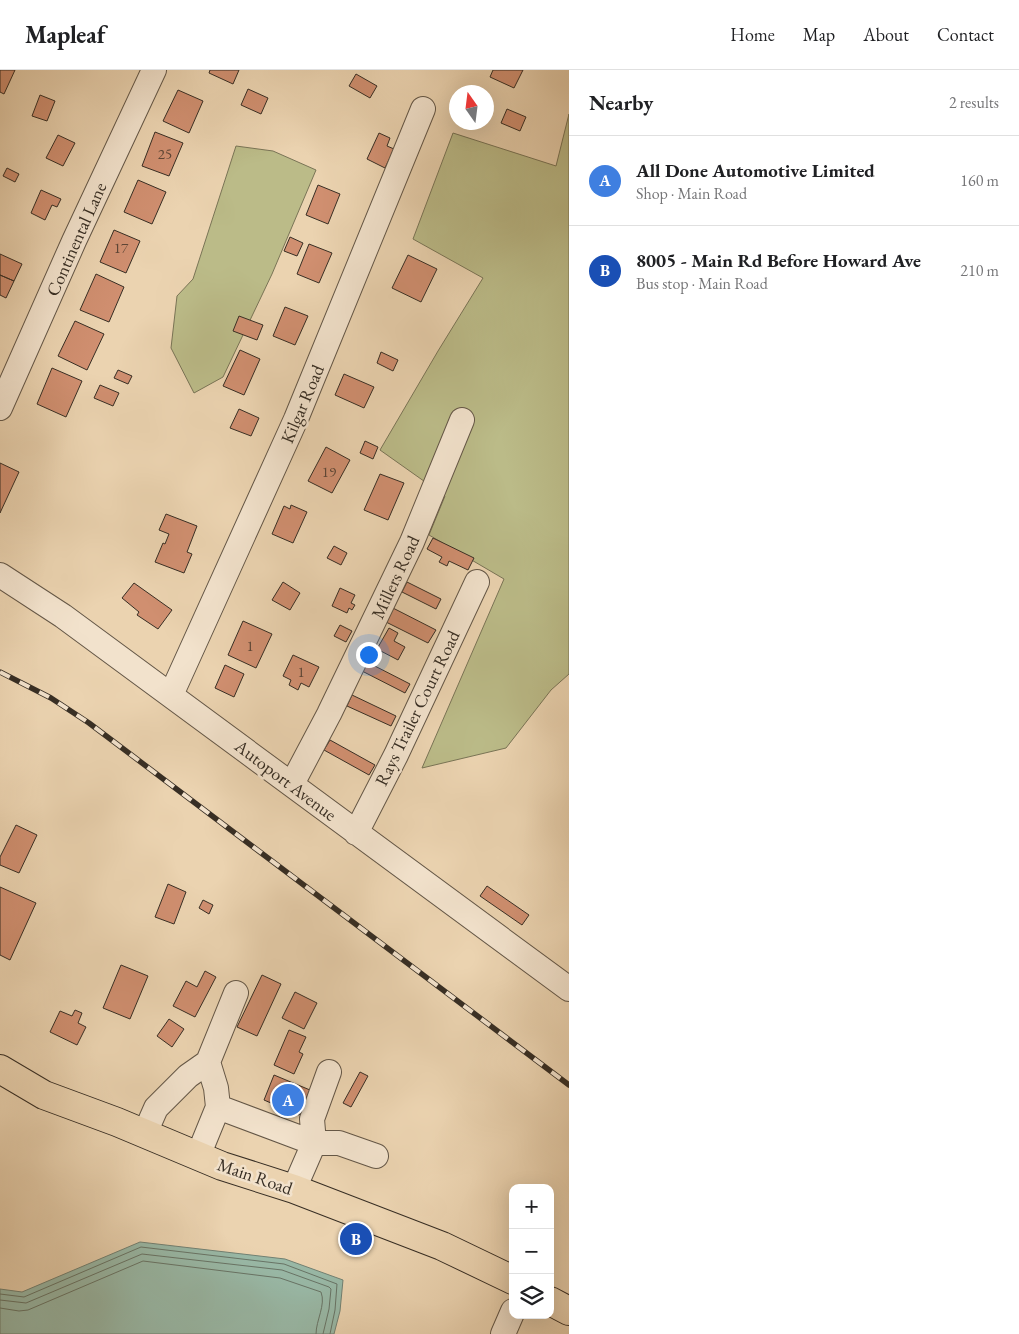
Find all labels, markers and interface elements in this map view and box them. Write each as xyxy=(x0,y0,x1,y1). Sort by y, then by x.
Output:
text: Mapleaf xyxy=(25,19,106,50)
text: Home xyxy=(730,23,775,46)
text: Map xyxy=(803,23,835,46)
text: About xyxy=(863,23,909,46)
text: Contact xyxy=(937,23,994,46)
north arrow xyxy=(449,85,494,130)
text: Nearby xyxy=(589,89,653,116)
text: 2 results xyxy=(949,92,999,113)
house number: 25 xyxy=(158,144,172,163)
text: All Done Automotive Limited xyxy=(636,158,875,183)
text: A xyxy=(599,170,611,191)
text: 160 m xyxy=(960,170,999,191)
street label: Continental Lane xyxy=(41,178,111,300)
text: Shop · Main Road xyxy=(636,183,747,204)
house number: 17 xyxy=(114,238,129,257)
text: 8005 - Main Rd Before Howard Ave xyxy=(636,248,921,273)
text: B xyxy=(600,260,610,281)
text: 210 m xyxy=(960,260,999,281)
text: Bus stop · Main Road xyxy=(636,273,768,294)
street label: Kilgar Road xyxy=(275,360,329,447)
house number: 19 xyxy=(322,462,336,481)
street label: Millers Road xyxy=(366,531,425,622)
street label: Rays Trailer Court Road xyxy=(369,626,465,789)
house number: 1 xyxy=(246,636,254,655)
your location xyxy=(356,642,382,668)
house number: 1 xyxy=(297,662,305,681)
street label: Autoport Avenue xyxy=(230,734,342,826)
pin: A xyxy=(272,1081,304,1119)
street label: Main Road xyxy=(214,1152,297,1200)
map controls xyxy=(509,1184,554,1319)
button: + xyxy=(509,1184,554,1229)
pin: B xyxy=(340,1220,372,1258)
button: − xyxy=(509,1229,554,1274)
button: layers xyxy=(509,1274,554,1319)

